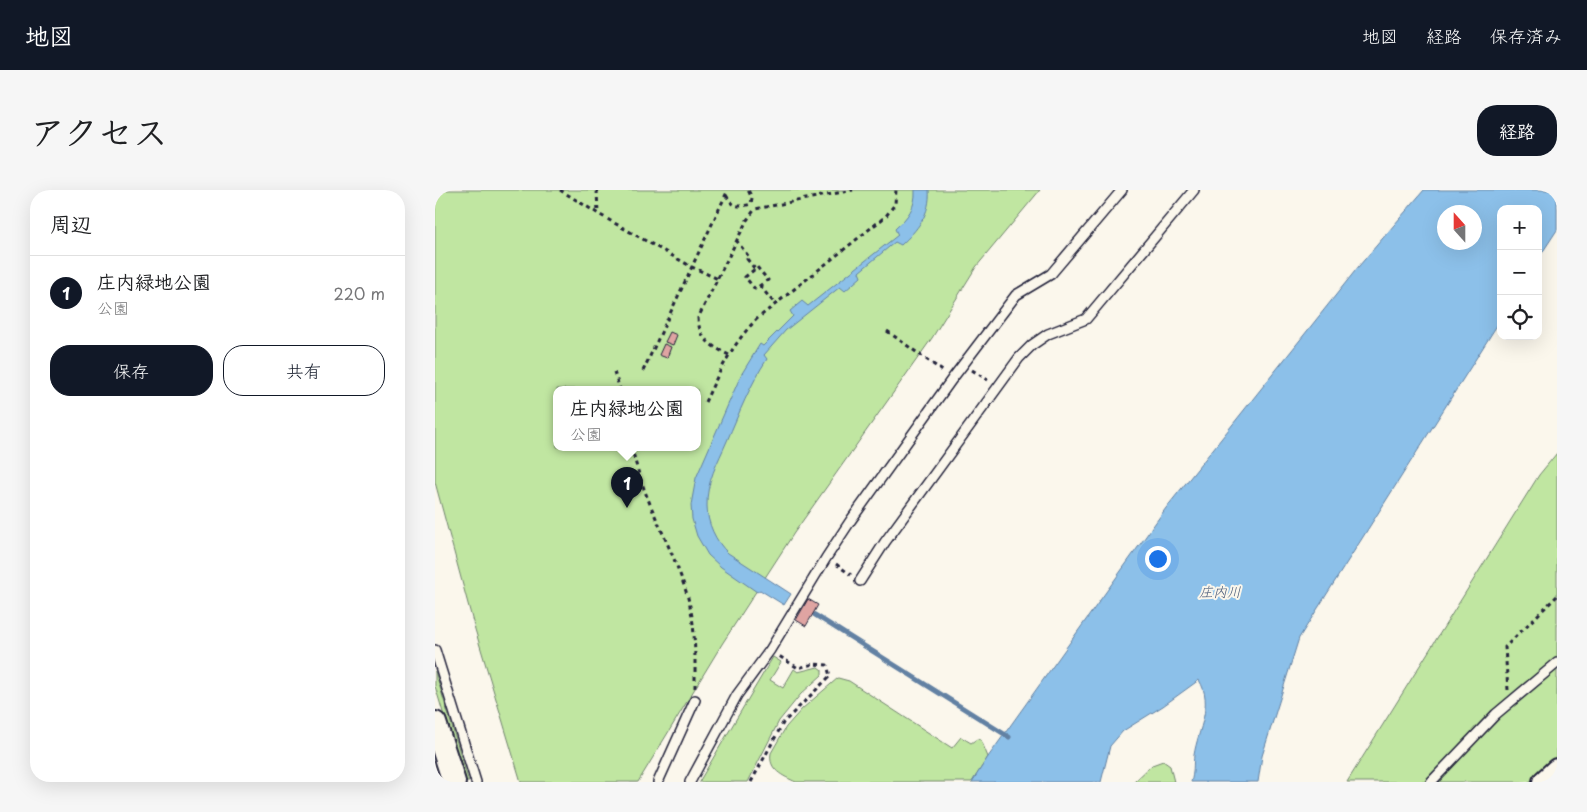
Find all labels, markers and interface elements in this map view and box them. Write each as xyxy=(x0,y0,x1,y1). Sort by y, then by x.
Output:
text: 地図 xyxy=(25,17,73,53)
text: 地図 xyxy=(1362,22,1398,49)
text: 経路 xyxy=(1426,22,1462,49)
text: 保存済み xyxy=(1490,22,1562,49)
text: アクセス xyxy=(30,104,168,157)
button: 経路 xyxy=(1477,105,1557,156)
north arrow xyxy=(1437,205,1482,250)
map controls xyxy=(1497,205,1542,340)
button: + xyxy=(1497,205,1542,250)
text: 周辺 xyxy=(50,207,92,239)
button: − xyxy=(1497,250,1542,295)
text: 庄内緑地公園 xyxy=(97,267,211,295)
text: 1 xyxy=(62,281,70,305)
text: 220 m xyxy=(334,281,385,305)
text: 公園 xyxy=(97,295,129,319)
button: locate xyxy=(1497,295,1542,340)
button: 保存 xyxy=(50,345,213,396)
button: 共有 xyxy=(223,345,385,396)
popup xyxy=(553,386,701,451)
text: 庄内緑地公園 xyxy=(570,393,684,421)
text: 公園 xyxy=(570,421,602,445)
pin: 1 xyxy=(611,467,643,508)
your location xyxy=(1145,546,1171,572)
water label: 庄内川 xyxy=(1199,581,1241,602)

